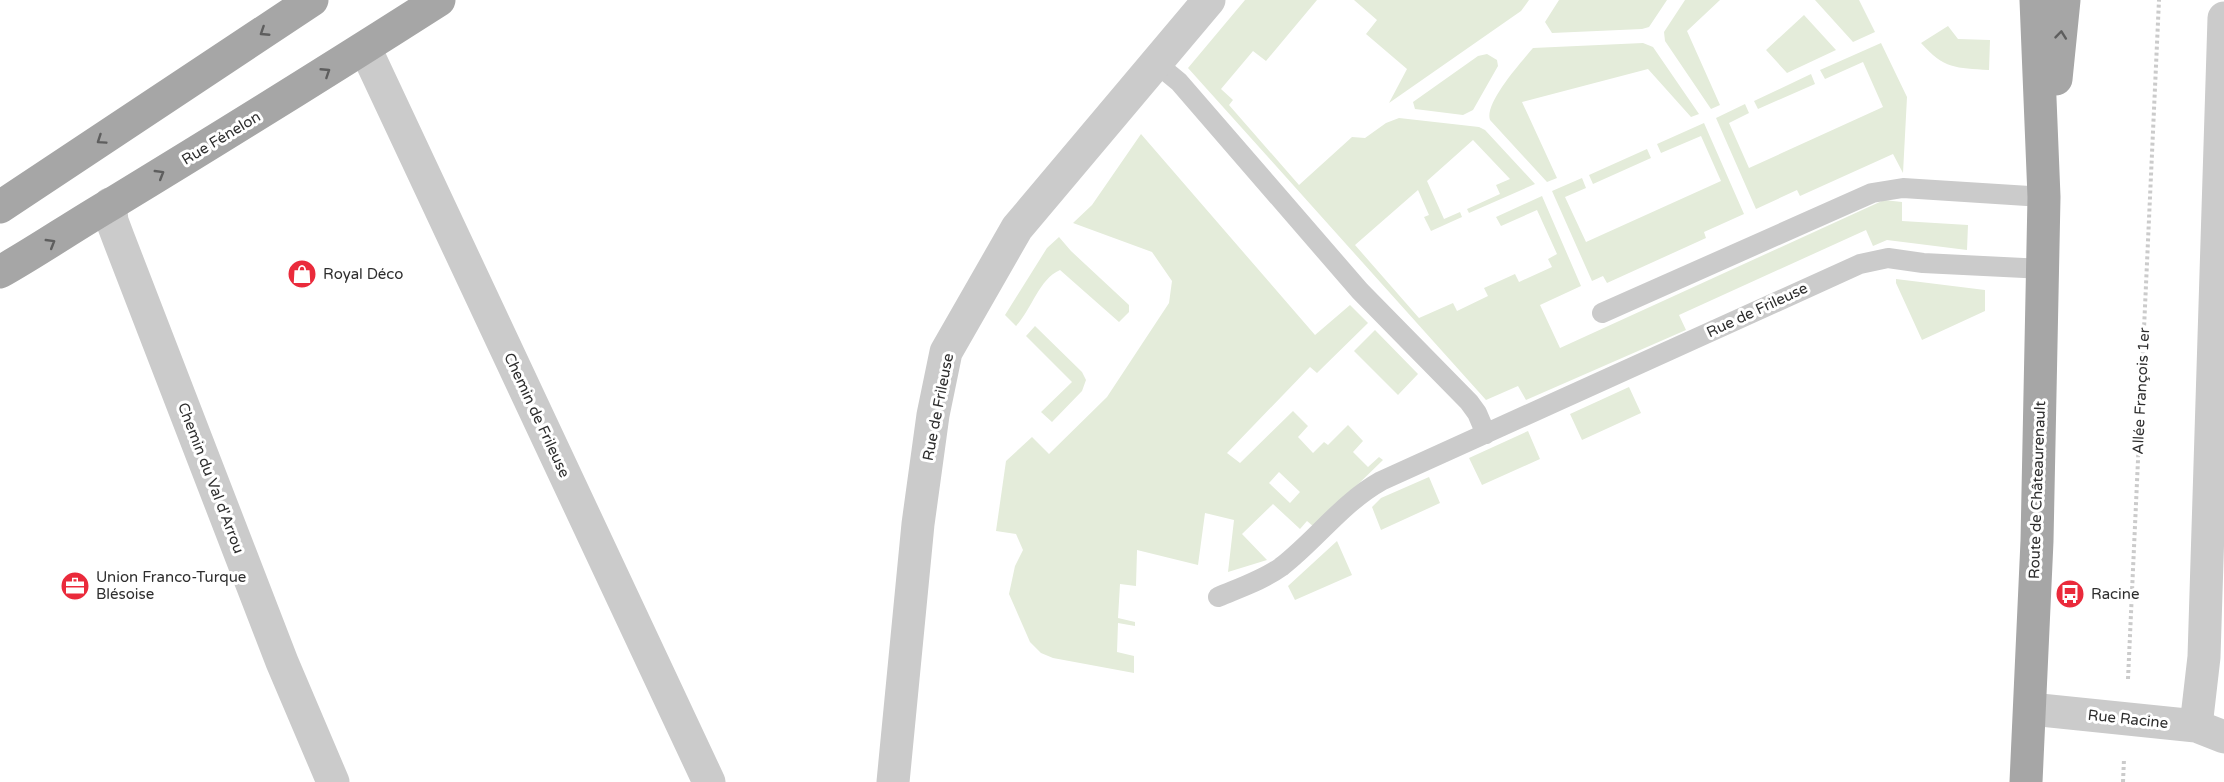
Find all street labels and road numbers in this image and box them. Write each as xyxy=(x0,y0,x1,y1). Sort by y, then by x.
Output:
street label: Rue Fénelon xyxy=(178,107,264,169)
street label: Rue de Frileuse xyxy=(1704,279,1810,341)
street label: Allée François 1er xyxy=(2129,327,2153,455)
street label: Chemin de Frileuse xyxy=(500,350,574,480)
street label: Rue de Frileuse xyxy=(919,352,957,462)
street label: Chemin du Val d'Arrou xyxy=(174,400,248,556)
street label: Route de Châteaurenault xyxy=(2025,400,2049,579)
street label: Rue Racine xyxy=(2087,706,2169,732)

